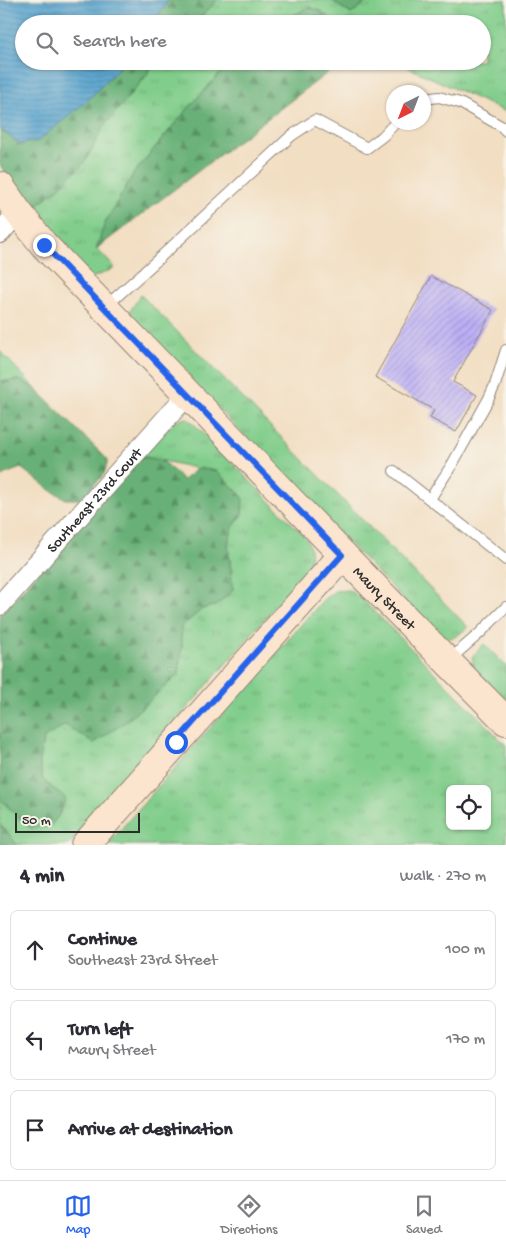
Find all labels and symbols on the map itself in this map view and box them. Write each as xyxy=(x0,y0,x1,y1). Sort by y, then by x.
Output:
north arrow xyxy=(386,85,431,130)
route end xyxy=(33,234,56,257)
street label: Southeast 23rd Court xyxy=(44,443,148,557)
street label: Maury Street xyxy=(348,563,420,636)
route start xyxy=(165,731,188,754)
scale bar xyxy=(15,810,140,833)

